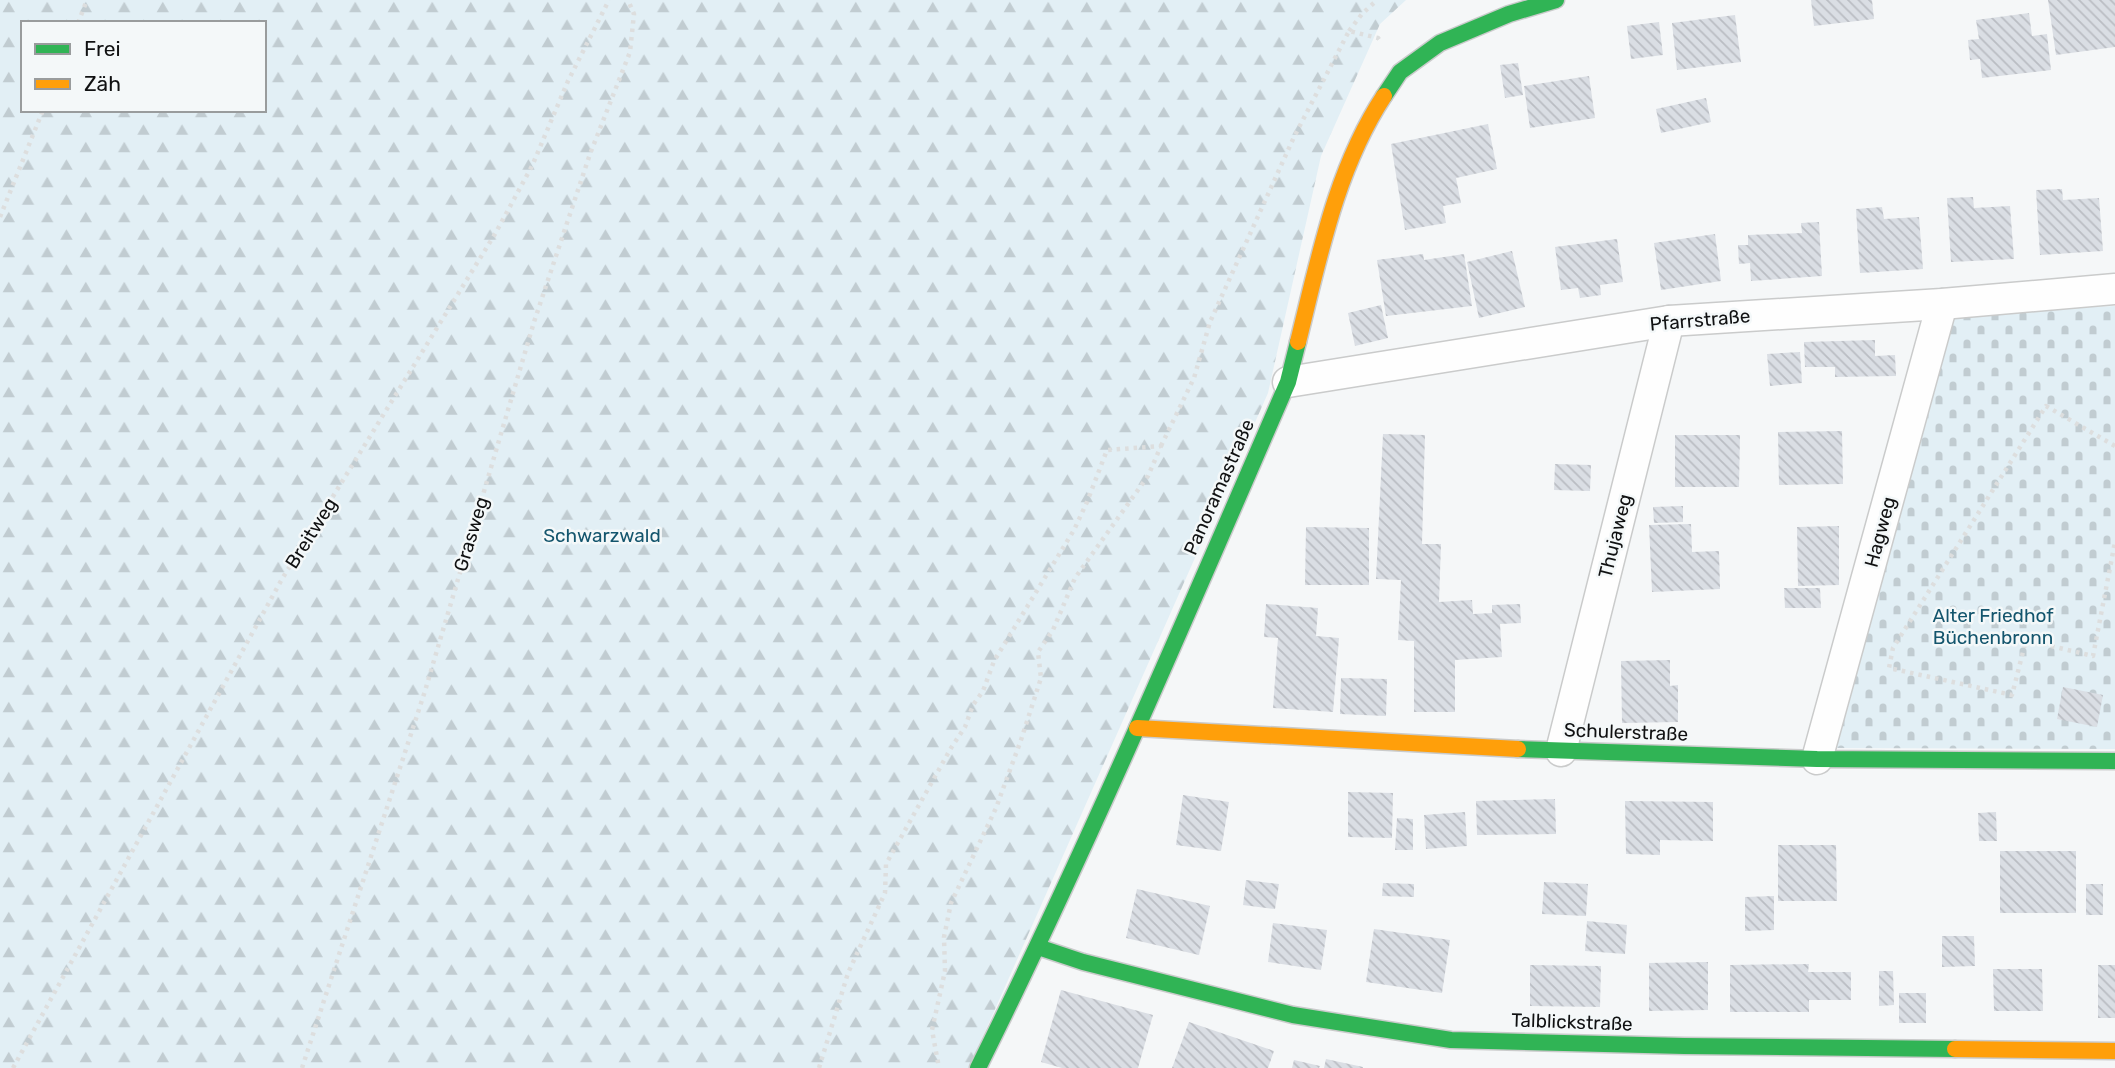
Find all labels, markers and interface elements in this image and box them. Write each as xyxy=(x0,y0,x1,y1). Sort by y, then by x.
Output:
legend xyxy=(21,21,266,112)
text: Frei xyxy=(84,36,121,61)
text: Zäh xyxy=(84,71,121,96)
street label: Pfarrstraße xyxy=(1649,304,1751,336)
street label: Panoramastraße xyxy=(1179,415,1259,559)
street label: Thujaweg xyxy=(1593,492,1637,580)
street label: Breitweg xyxy=(280,493,342,573)
street label: Grasweg xyxy=(449,494,493,574)
street label: Hagweg xyxy=(1860,494,1900,570)
park label: Schwarzwald xyxy=(543,524,661,547)
park label: Alter Friedhof Büchenbronn xyxy=(1932,604,2054,649)
street label: Schulerstraße xyxy=(1563,718,1689,746)
street label: Talblickstraße xyxy=(1511,1008,1633,1036)

